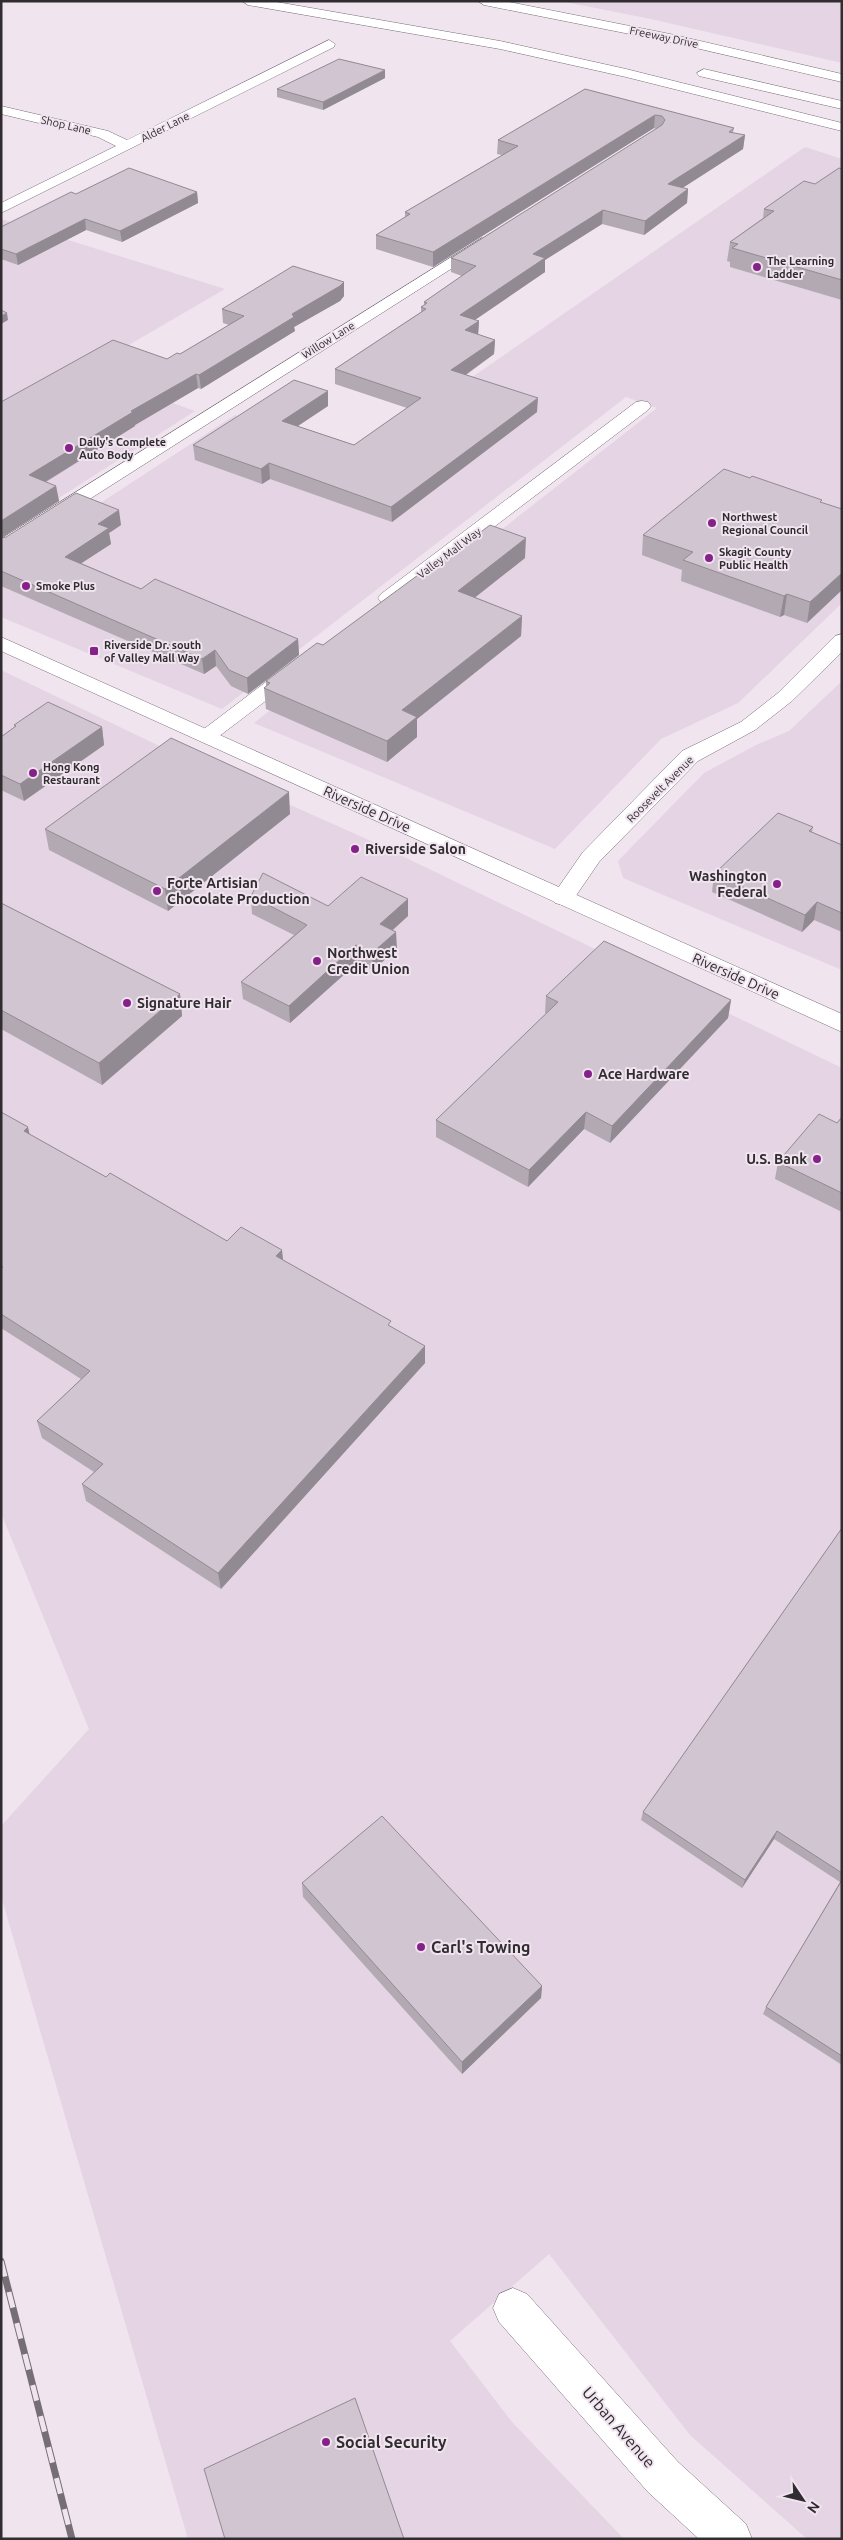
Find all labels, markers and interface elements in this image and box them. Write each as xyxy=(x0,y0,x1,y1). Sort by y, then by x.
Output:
street label: Freeway Drive xyxy=(629,24,699,50)
street label: Alder Lane xyxy=(139,110,191,144)
street label: Shop Lane xyxy=(40,113,92,137)
place label: The Learning Ladder xyxy=(767,255,834,280)
marker: The Learning Ladder xyxy=(751,261,763,273)
street label: Willow Lane xyxy=(299,319,357,361)
place label: Dally's Complete Auto Body xyxy=(79,436,166,461)
marker: Dally's Complete Auto Body xyxy=(63,442,75,454)
place label: Northwest Regional Council xyxy=(722,511,809,536)
marker: Northwest Regional Council xyxy=(706,517,718,529)
street label: Valley Mall Way xyxy=(415,525,484,581)
place label: Skagit County Public Health xyxy=(719,546,791,571)
marker: Skagit County Public Health xyxy=(703,552,715,564)
marker: Smoke Plus xyxy=(20,580,32,592)
place label: Smoke Plus xyxy=(36,580,95,592)
place label: Riverside Dr. south of Valley Mall Way xyxy=(104,639,201,664)
marker: Riverside Dr. south of Valley Mall Way xyxy=(88,645,100,657)
street label: Roosevelt Avenue xyxy=(624,753,696,825)
place label: Hong Kong Restaurant xyxy=(43,761,100,786)
marker: Hong Kong Restaurant xyxy=(27,767,39,779)
street label: Riverside Drive xyxy=(321,783,413,835)
place label: Riverside Salon xyxy=(365,841,466,857)
marker: Riverside Salon xyxy=(349,843,361,855)
place label: Washington Federal xyxy=(689,868,767,900)
place label: Forte Artisian Chocolate Production xyxy=(167,875,310,907)
marker: Washington Federal xyxy=(771,878,783,890)
marker: Forte Artisian Chocolate Production xyxy=(151,885,163,897)
place label: Northwest Credit Union xyxy=(327,945,410,977)
street label: Riverside Drive xyxy=(690,950,782,1002)
marker: Northwest Credit Union xyxy=(311,955,323,967)
place label: Signature Hair xyxy=(137,995,232,1011)
marker: Signature Hair xyxy=(121,997,133,1009)
place label: Ace Hardware xyxy=(598,1066,690,1082)
marker: Ace Hardware xyxy=(582,1068,594,1080)
place label: U.S. Bank xyxy=(746,1151,807,1167)
marker: U.S. Bank xyxy=(811,1153,823,1165)
place label: Carl's Towing xyxy=(431,1938,530,1956)
marker: Carl's Towing xyxy=(415,1941,427,1953)
street label: Urban Avenue xyxy=(579,2383,659,2471)
place label: Social Security xyxy=(336,2433,447,2451)
marker: Social Security xyxy=(320,2436,332,2448)
north arrow xyxy=(778,2475,828,2525)
text: N xyxy=(804,2499,823,2516)

